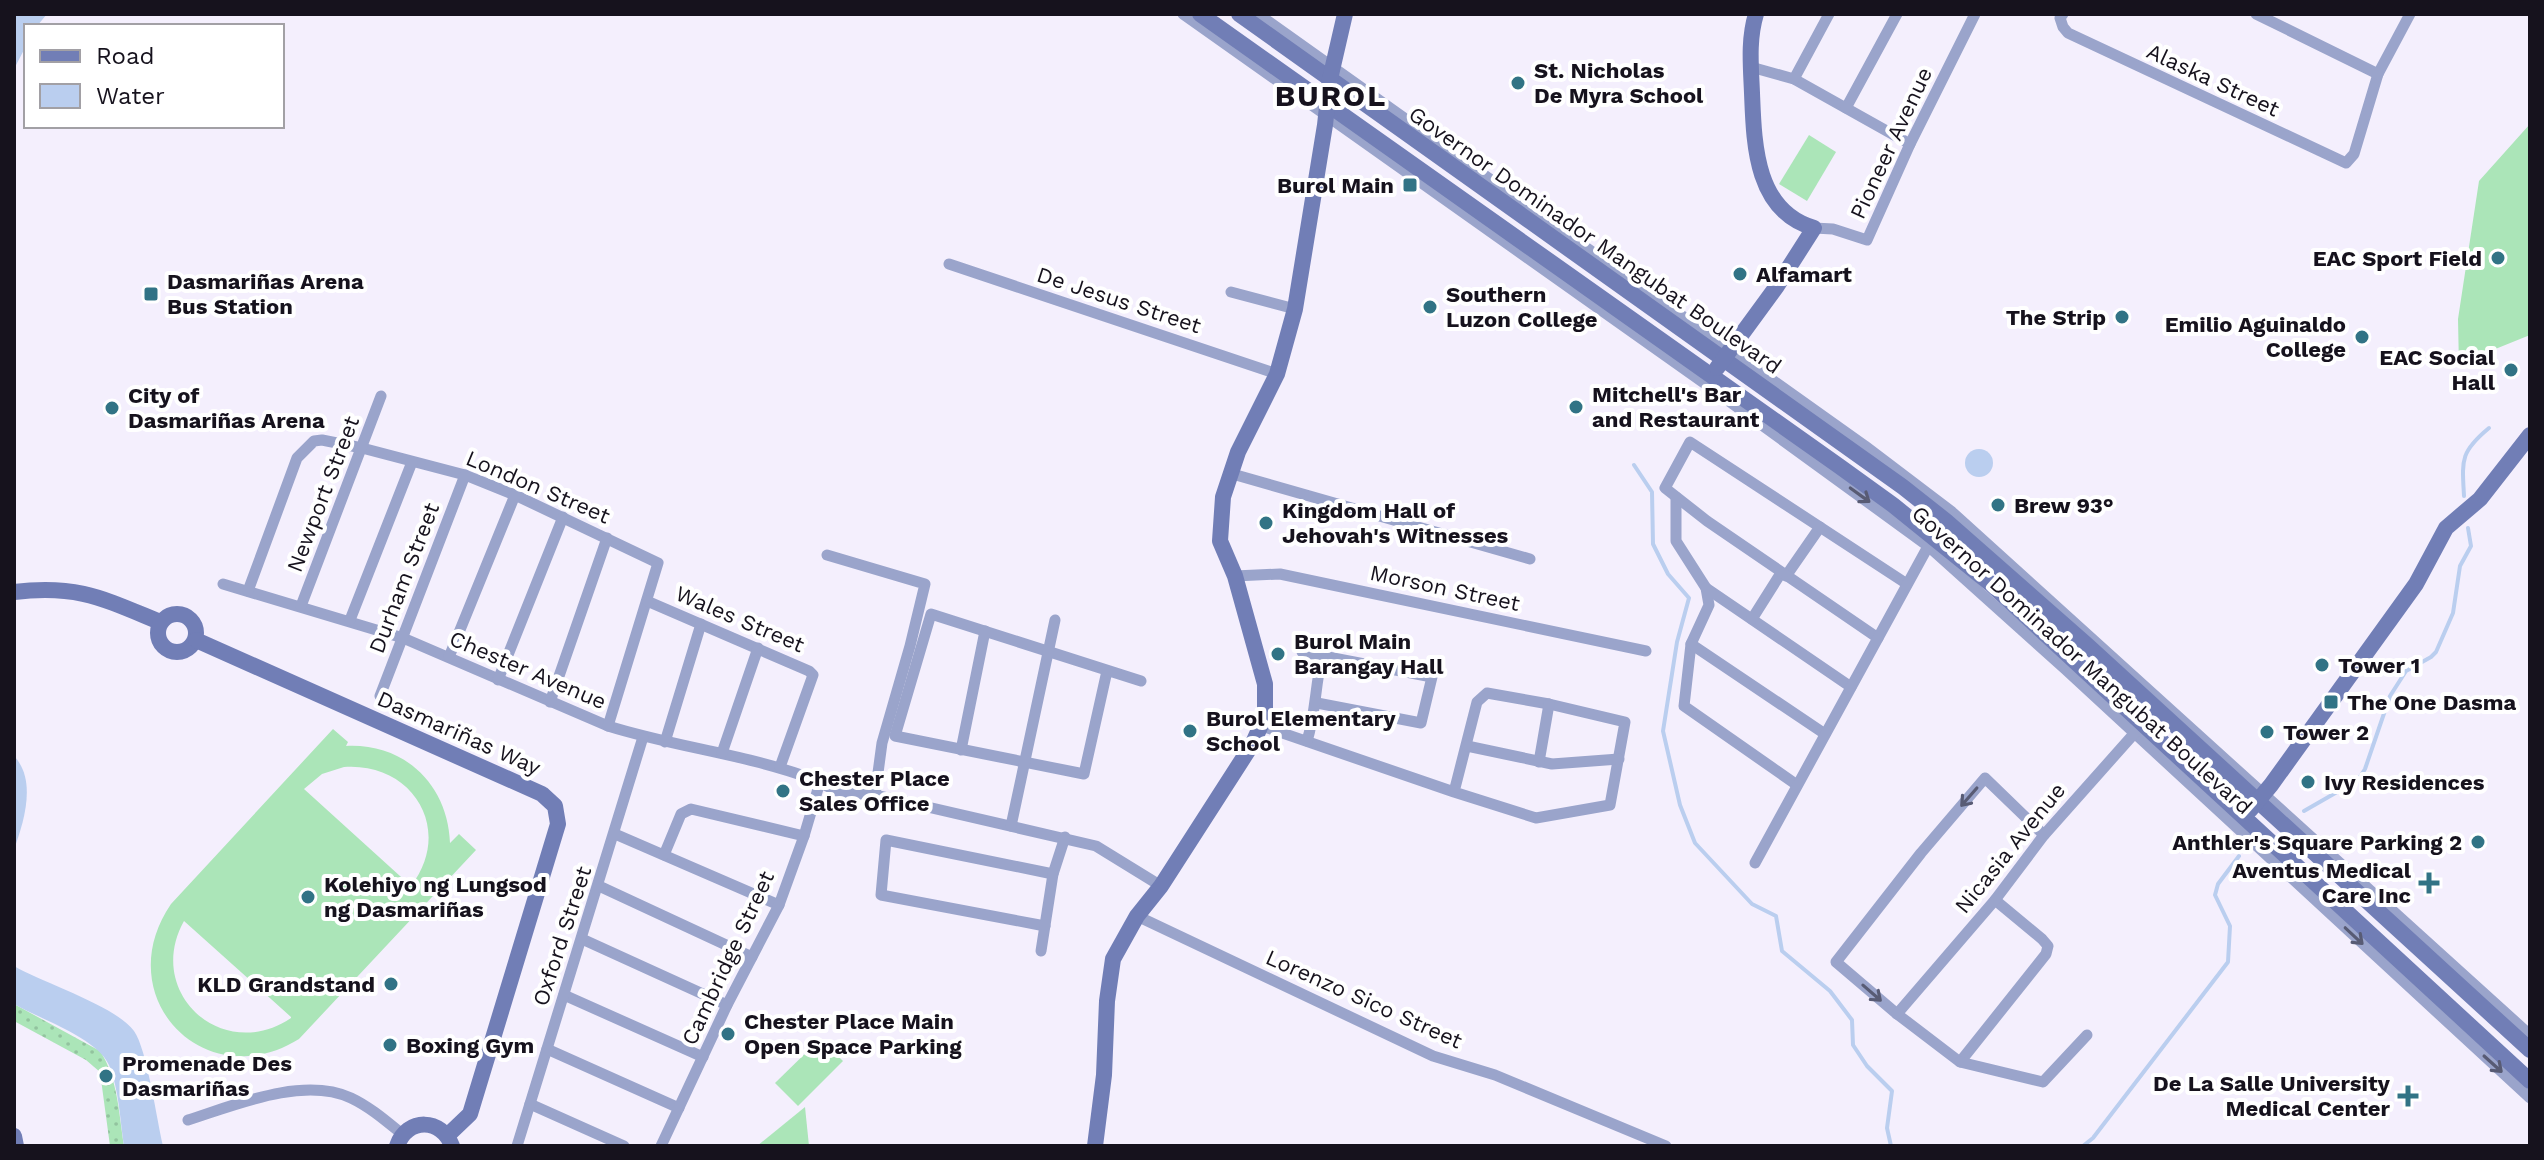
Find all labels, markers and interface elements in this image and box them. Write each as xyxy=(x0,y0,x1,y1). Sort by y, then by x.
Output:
legend xyxy=(24,24,284,128)
street label: Alaska Street xyxy=(2143,38,2283,122)
text: Road xyxy=(96,42,155,70)
place label: St. Nicholas De Myra School xyxy=(1534,58,1704,108)
street label: Pioneer Avenue xyxy=(1845,63,1937,223)
marker: St. Nicholas De Myra School xyxy=(1509,74,1527,92)
district label: BUROL xyxy=(1275,78,1387,113)
text: Water xyxy=(96,82,165,110)
street label: Governor Dominador Mangubat Boulevard xyxy=(1404,101,1786,379)
place label: Burol Main xyxy=(1277,173,1394,198)
marker: Burol Main xyxy=(1401,176,1419,194)
place label: EAC Sport Field xyxy=(2313,246,2482,271)
marker: EAC Sport Field xyxy=(2489,249,2507,267)
street label: De Jesus Street xyxy=(1034,262,1204,338)
place label: Alfamart xyxy=(1756,262,1852,287)
marker: Alfamart xyxy=(1731,265,1749,283)
place label: Dasmariñas Arena Bus Station xyxy=(167,269,364,319)
place label: Southern Luzon College xyxy=(1446,282,1598,332)
marker: Dasmariñas Arena Bus Station xyxy=(142,285,160,303)
marker: Southern Luzon College xyxy=(1421,298,1439,316)
place label: The Strip xyxy=(2006,305,2106,330)
marker: The Strip xyxy=(2113,308,2131,326)
place label: Emilio Aguinaldo College xyxy=(2165,312,2346,362)
marker: Emilio Aguinaldo College xyxy=(2353,328,2371,346)
place label: EAC Social Hall xyxy=(2379,345,2496,395)
marker: EAC Social Hall xyxy=(2502,361,2520,379)
place label: Mitchell's Bar and Restaurant xyxy=(1592,382,1760,432)
place label: City of Dasmariñas Arena xyxy=(128,383,325,433)
marker: Mitchell's Bar and Restaurant xyxy=(1567,398,1585,416)
marker: City of Dasmariñas Arena xyxy=(103,399,121,417)
street label: Newport Street xyxy=(282,412,364,576)
street label: London Street xyxy=(462,445,614,529)
one-way arrow xyxy=(1848,487,1870,503)
place label: Brew 93° xyxy=(2014,493,2114,518)
marker: Brew 93° xyxy=(1989,496,2007,514)
place label: Kingdom Hall of Jehovah's Witnesses xyxy=(1282,498,1509,548)
street label: Durham Street xyxy=(364,499,444,657)
street label: Governor Dominador Mangubat Boulevard xyxy=(1907,501,2257,819)
marker: Kingdom Hall of Jehovah's Witnesses xyxy=(1257,514,1275,532)
street label: Morson Street xyxy=(1368,560,1522,616)
street label: Wales Street xyxy=(672,581,808,657)
street label: Chester Avenue xyxy=(446,626,610,714)
place label: Burol Main Barangay Hall xyxy=(1294,629,1444,679)
marker: Burol Main Barangay Hall xyxy=(1269,645,1287,663)
place label: Tower 1 xyxy=(2338,653,2420,678)
marker: Tower 1 xyxy=(2313,656,2331,674)
street label: Dasmariñas Way xyxy=(373,686,545,781)
place label: The One Dasma xyxy=(2347,690,2517,715)
marker: The One Dasma xyxy=(2322,693,2340,711)
place label: Burol Elementary School xyxy=(1206,706,1396,756)
place label: Tower 2 xyxy=(2283,720,2369,745)
marker: Burol Elementary School xyxy=(1181,722,1199,740)
marker: Tower 2 xyxy=(2258,723,2276,741)
place label: Chester Place Sales Office xyxy=(799,766,950,816)
place label: Ivy Residences xyxy=(2324,770,2485,795)
marker: Ivy Residences xyxy=(2299,773,2317,791)
street label: Nicasia Avenue xyxy=(1950,778,2070,918)
marker: Chester Place Sales Office xyxy=(774,782,792,800)
one-way arrow xyxy=(1960,786,1978,806)
place label: Anthler's Square Parking 2 xyxy=(2172,830,2462,855)
marker: Anthler's Square Parking 2 xyxy=(2469,833,2487,851)
place label: Aventus Medical Care Inc xyxy=(2232,858,2412,908)
street label: Oxford Street xyxy=(528,863,596,1009)
street label: Cambridge Street xyxy=(677,867,779,1049)
place label: Kolehiyo ng Lungsod ng Dasmariñas xyxy=(324,872,547,922)
marker: Aventus Medical Care Inc xyxy=(2418,872,2440,894)
marker: Kolehiyo ng Lungsod ng Dasmariñas xyxy=(299,888,317,906)
one-way arrow xyxy=(2344,927,2364,946)
street label: Lorenzo Sico Street xyxy=(1262,944,1466,1054)
place label: KLD Grandstand xyxy=(197,972,375,997)
marker: KLD Grandstand xyxy=(382,975,400,993)
one-way arrow xyxy=(1862,984,1882,1002)
place label: Chester Place Main Open Space Parking xyxy=(744,1009,962,1059)
marker: Chester Place Main Open Space Parking xyxy=(719,1025,737,1043)
place label: Boxing Gym xyxy=(406,1033,534,1058)
marker: Boxing Gym xyxy=(381,1036,399,1054)
place label: Promenade Des Dasmariñas xyxy=(122,1051,292,1101)
one-way arrow xyxy=(2482,1055,2502,1073)
marker: Promenade Des Dasmariñas xyxy=(97,1067,115,1085)
place label: De La Salle University Medical Center xyxy=(2153,1071,2391,1121)
marker: De La Salle University Medical Center xyxy=(2397,1085,2419,1107)

